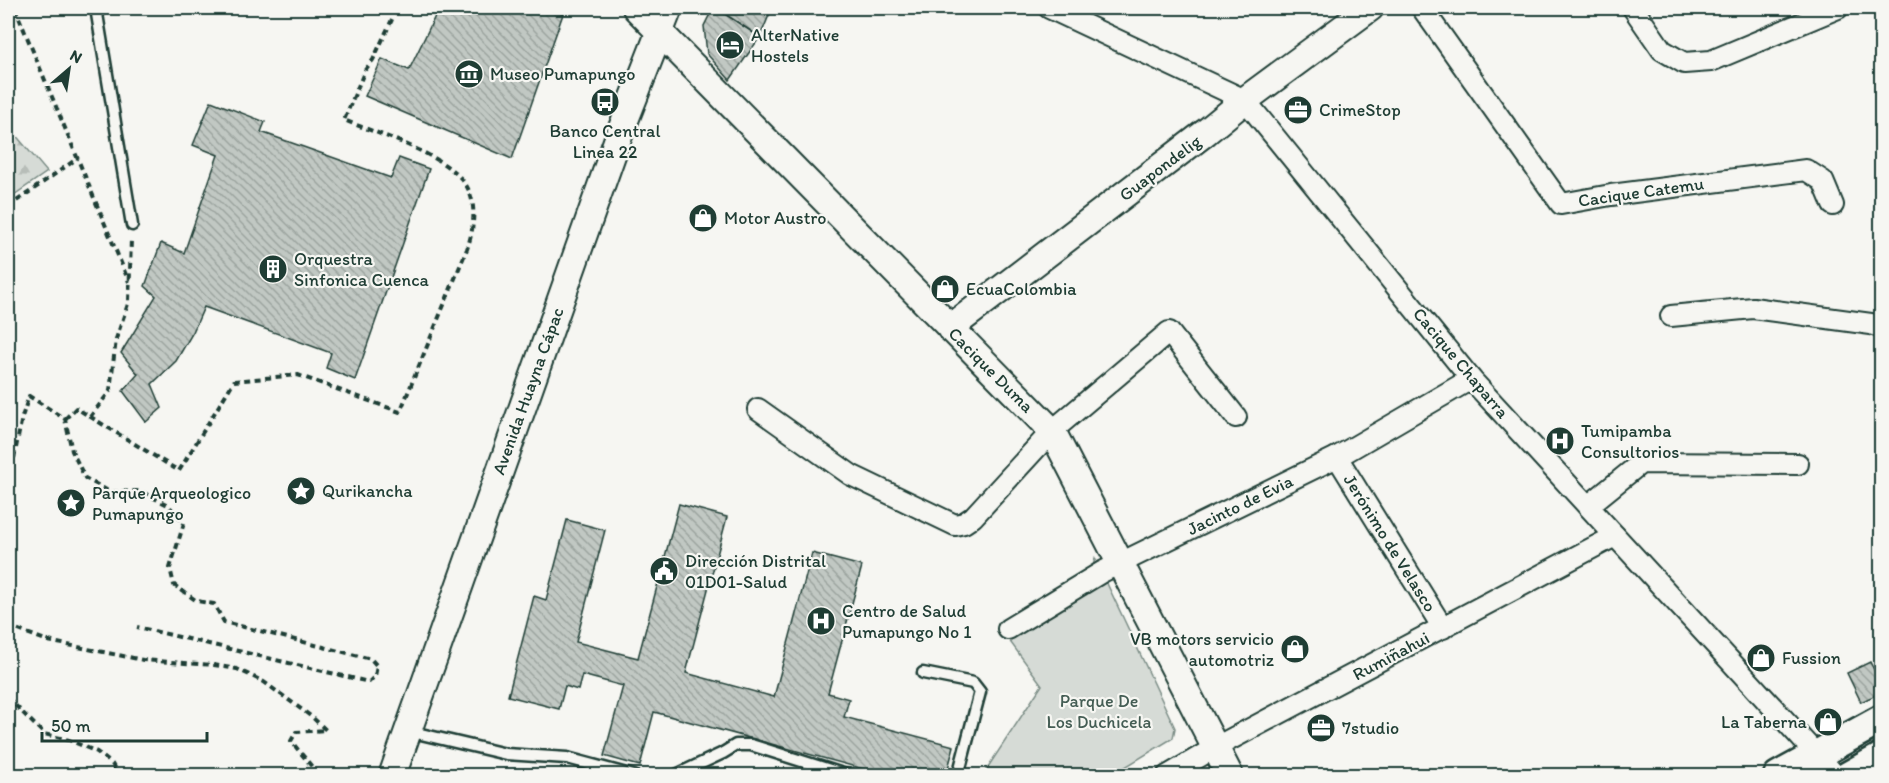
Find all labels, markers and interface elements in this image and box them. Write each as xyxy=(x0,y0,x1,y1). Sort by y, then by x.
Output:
place label: AlterNative Hostels xyxy=(751,24,839,67)
hotel icon: AlterNative Hostels xyxy=(714,29,746,61)
north arrow xyxy=(39,39,99,99)
text: N xyxy=(67,45,85,67)
museum icon: Museo Pumapungo xyxy=(453,58,485,90)
place label: Museo Pumapungo xyxy=(490,63,636,85)
bus stop icon: Banco Central Linea 22 xyxy=(589,86,621,118)
office icon: CrimeStop xyxy=(1282,94,1314,126)
place label: CrimeStop xyxy=(1319,99,1401,121)
place label: Banco Central Linea 22 xyxy=(549,120,661,163)
street label: Guapondelig xyxy=(1115,130,1206,206)
street label: Cacique Catemu xyxy=(1577,172,1705,212)
shop icon: Motor Austro xyxy=(687,202,719,234)
place label: Motor Austro xyxy=(724,207,826,229)
place label: Orquestra Sinfonica Cuenca xyxy=(294,248,430,291)
building icon: Orquestra Sinfonica Cuenca xyxy=(257,253,289,285)
shop icon: EcuaColombia xyxy=(929,273,961,305)
place label: EcuaColombia xyxy=(966,278,1077,300)
street label: Cacique Chaparra xyxy=(1408,303,1514,423)
street label: Avenida Huayna Cápac xyxy=(487,304,569,478)
street label: Cacique Duma xyxy=(944,323,1039,418)
place label: Tumipamba Consultorios xyxy=(1581,420,1679,463)
hospital icon: Tumipamba Consultorios xyxy=(1544,425,1576,457)
street label: Jacinto de Evia xyxy=(1183,470,1297,540)
street label: Jerónimo de Velasco xyxy=(1339,470,1441,616)
place icon: Qurikancha xyxy=(285,475,317,507)
place label: Qurikancha xyxy=(322,480,413,502)
place label: Parque Arqueologico Pumapungo xyxy=(92,482,251,525)
place icon: Parque Arqueologico Pumapungo xyxy=(55,487,87,519)
place label: Dirección Distrital 01D01-Salud xyxy=(685,550,826,593)
public building icon: Dirección Distrital 01D01-Salud xyxy=(648,555,680,587)
place label: Centro de Salud Pumapungo No 1 xyxy=(842,600,972,643)
hospital icon: Centro de Salud Pumapungo No 1 xyxy=(805,605,837,637)
street label: Rumiñahui xyxy=(1349,627,1433,685)
place label: VB motors servicio automotriz xyxy=(1130,628,1274,671)
shop icon: VB motors servicio automotriz xyxy=(1279,633,1311,665)
shop icon: Fussion xyxy=(1745,642,1777,674)
place label: Fussion xyxy=(1782,647,1841,669)
park label: Parque De Los Duchicela xyxy=(1047,690,1152,733)
scale bar xyxy=(42,705,207,743)
shop icon: La Taberna xyxy=(1812,706,1844,738)
place label: La Taberna xyxy=(1721,711,1808,733)
office icon: 7studio xyxy=(1305,712,1337,744)
text: 50 m xyxy=(51,715,91,737)
place label: 7studio xyxy=(1342,717,1399,739)

